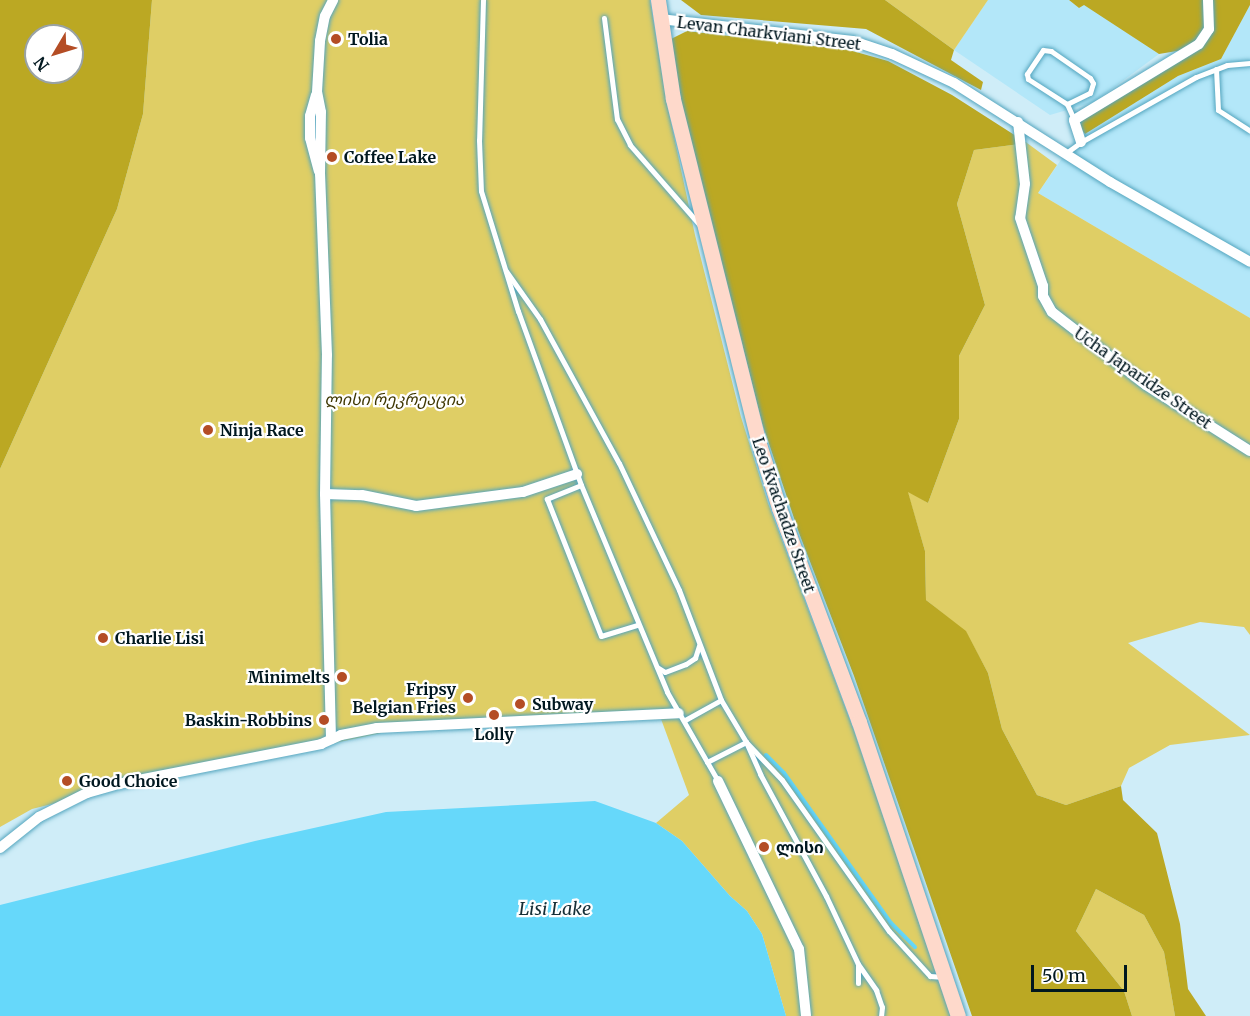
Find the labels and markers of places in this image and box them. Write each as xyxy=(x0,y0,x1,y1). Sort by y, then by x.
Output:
place label: Tolia xyxy=(348,29,388,49)
marker: Tolia xyxy=(329,32,343,46)
place label: Coffee Lake xyxy=(344,147,436,167)
marker: Coffee Lake xyxy=(325,150,339,164)
place label: Ninja Race xyxy=(220,420,304,440)
marker: Ninja Race xyxy=(201,423,215,437)
place label: Charlie Lisi xyxy=(115,628,204,648)
marker: Charlie Lisi xyxy=(96,631,110,645)
place label: Minimelts xyxy=(248,667,330,687)
marker: Minimelts xyxy=(335,670,349,684)
place label: Fripsy Belgian Fries xyxy=(352,679,456,717)
marker: Fripsy Belgian Fries xyxy=(461,691,475,705)
place label: Subway xyxy=(532,694,593,714)
marker: Subway xyxy=(513,697,527,711)
marker: Lolly xyxy=(487,708,501,722)
place label: Baskin-Robbins xyxy=(185,710,312,730)
marker: Baskin-Robbins xyxy=(317,713,331,727)
place label: Lolly xyxy=(474,724,514,744)
place label: Good Choice xyxy=(79,771,177,791)
marker: Good Choice xyxy=(60,774,74,788)
place label: ლისი xyxy=(776,837,824,857)
marker: ლისი xyxy=(757,840,771,854)

